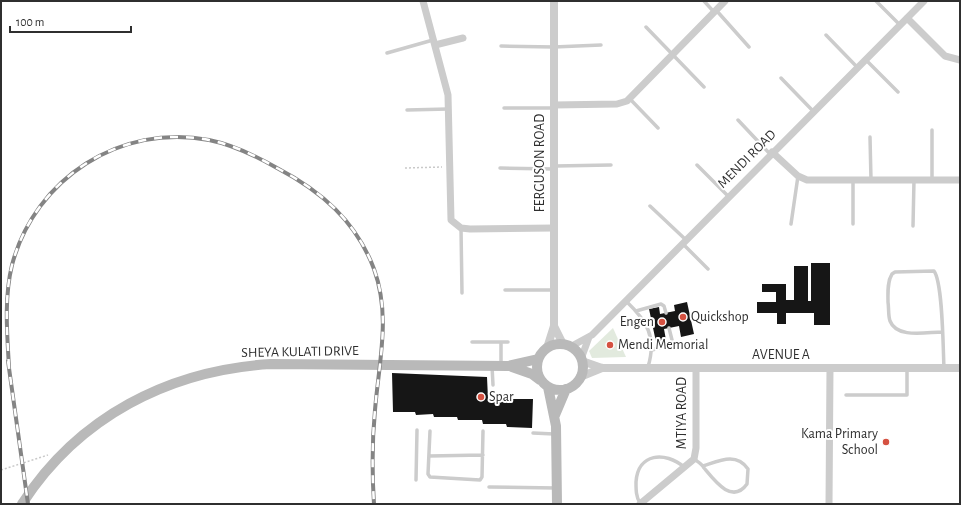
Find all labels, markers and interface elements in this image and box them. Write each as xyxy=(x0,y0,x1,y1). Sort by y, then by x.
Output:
scale bar xyxy=(10,8,131,34)
text: 100 m xyxy=(16,16,44,28)
street label: FERGUSON ROAD xyxy=(533,114,547,212)
street label: MENDI ROAD xyxy=(715,127,779,191)
place label: Quickshop xyxy=(691,310,749,324)
marker: Quickshop xyxy=(678,312,688,322)
place label: Engen xyxy=(620,315,654,329)
marker: Engen xyxy=(657,317,667,327)
place label: Mendi Memorial xyxy=(618,338,708,352)
marker: Mendi Memorial xyxy=(605,340,615,350)
street label: SHEYA KULATI DRIVE xyxy=(241,344,359,360)
street label: AVENUE A xyxy=(752,348,810,362)
street label: MTIYA ROAD xyxy=(675,377,689,449)
place label: Spar xyxy=(489,390,514,404)
marker: Spar xyxy=(476,392,486,402)
place label: Kama Primary School xyxy=(801,427,878,457)
marker: Kama Primary School xyxy=(881,437,891,447)

